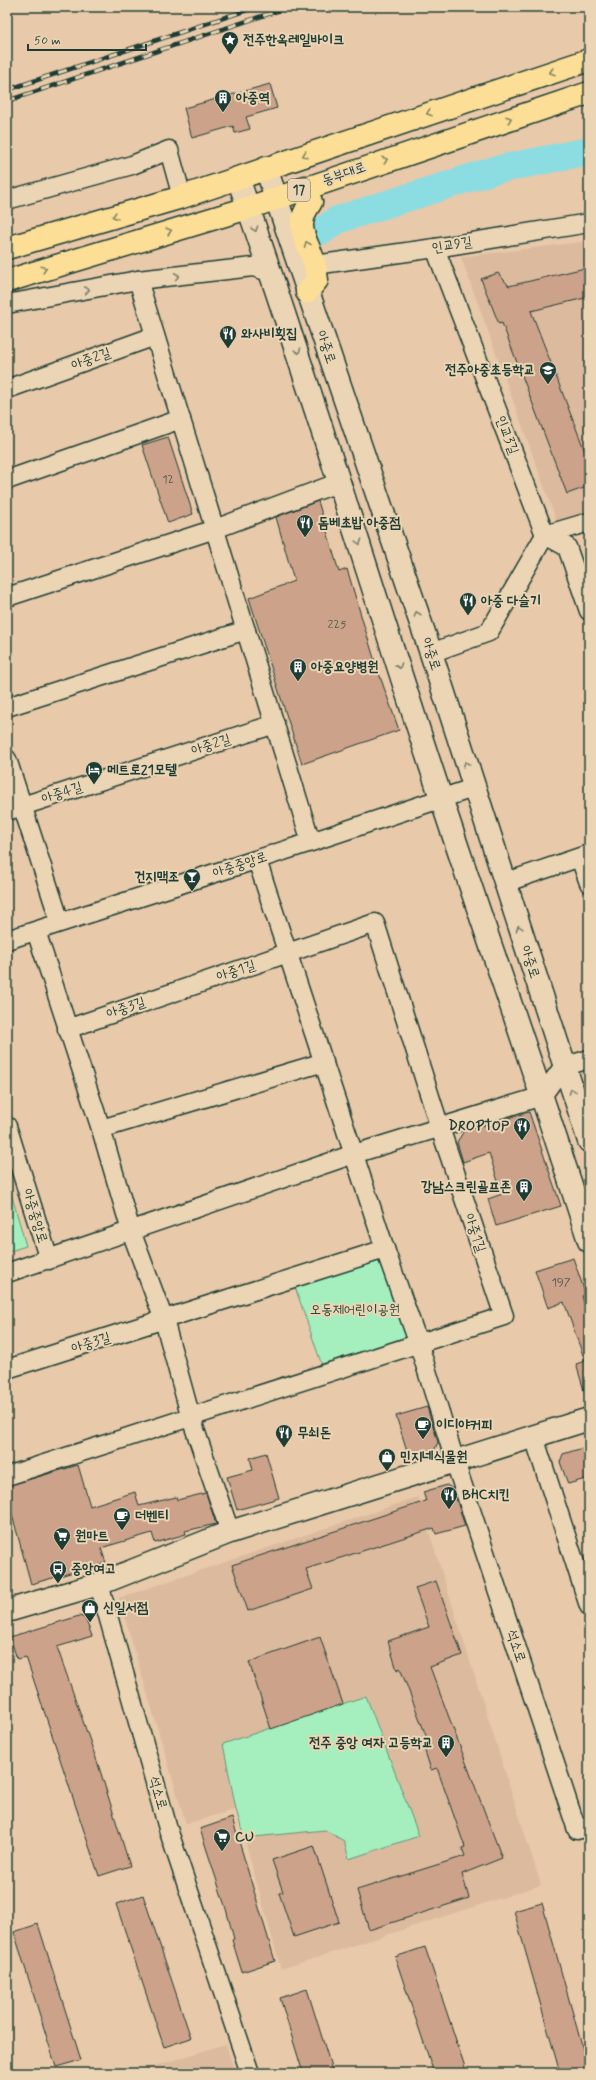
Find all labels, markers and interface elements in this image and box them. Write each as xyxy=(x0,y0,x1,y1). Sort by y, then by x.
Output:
scale bar xyxy=(28,26,146,52)
place icon: 전주한옥레일바이크 xyxy=(220,30,240,55)
place label: 전주한옥레일바이크 xyxy=(243,31,344,49)
text: 50 m xyxy=(34,33,61,49)
one-way arrow xyxy=(549,67,556,76)
building icon: 아중역 xyxy=(213,88,233,113)
place label: 아중역 xyxy=(236,89,270,107)
one-way arrow xyxy=(425,109,432,117)
one-way arrow xyxy=(505,115,512,124)
one-way arrow xyxy=(302,150,309,159)
one-way arrow xyxy=(382,157,389,165)
street label: 동부대로 xyxy=(320,158,368,190)
road number: 17 xyxy=(288,179,310,201)
one-way arrow xyxy=(112,211,119,220)
one-way arrow xyxy=(251,225,259,232)
one-way arrow xyxy=(165,227,172,236)
street label: 인교9길 xyxy=(431,233,474,257)
one-way arrow xyxy=(303,240,311,247)
one-way arrow xyxy=(41,265,48,274)
one-way arrow xyxy=(174,271,180,280)
one-way arrow xyxy=(84,286,90,294)
restaurant icon: 와사비횟집 xyxy=(218,324,238,349)
place label: 와사비횟집 xyxy=(241,325,297,343)
street label: 아중로 xyxy=(312,328,340,366)
street label: 아중2길 xyxy=(69,343,114,374)
one-way arrow xyxy=(293,348,302,355)
school or university icon: 전주아중초등학교 xyxy=(538,360,558,385)
place label: 전주아중초등학교 xyxy=(445,361,535,379)
street label: 인교3길 xyxy=(491,413,523,458)
house number: 12 xyxy=(162,472,174,488)
restaurant icon: 돔베초밥 아중점 xyxy=(295,513,315,538)
place label: 돔베초밥 아중점 xyxy=(318,514,401,532)
one-way arrow xyxy=(354,538,363,545)
restaurant icon: 아중 다슬기 xyxy=(458,591,478,616)
place label: 아중 다슬기 xyxy=(481,592,541,610)
one-way arrow xyxy=(414,610,422,617)
house number: 225 xyxy=(328,617,347,633)
street label: 아중로 xyxy=(417,635,445,673)
building icon: 아중요양병원 xyxy=(288,657,308,682)
place label: 아중요양병원 xyxy=(311,658,379,676)
one-way arrow xyxy=(394,662,402,669)
street label: 아중2길 xyxy=(189,730,234,760)
hotel icon: 메트로21모텔 xyxy=(84,760,104,785)
place label: 메트로21모텔 xyxy=(107,761,177,779)
one-way arrow xyxy=(462,761,470,768)
street label: 아중4길 xyxy=(39,778,85,808)
street label: 아중중앙로 xyxy=(210,848,270,882)
bar icon: 건지맥조 xyxy=(182,867,202,892)
place label: 건지맥조 xyxy=(134,868,179,886)
one-way arrow xyxy=(515,924,524,931)
street label: 아중로 xyxy=(516,943,544,981)
street label: 아중1길 xyxy=(214,956,259,986)
street label: 아중3길 xyxy=(104,993,149,1023)
one-way arrow xyxy=(568,1088,577,1095)
restaurant icon: DROPTOP xyxy=(512,1116,532,1141)
place label: DROPTOP xyxy=(448,1117,510,1135)
building icon: 강남스크린골프존 xyxy=(514,1177,534,1202)
place label: 강남스크린골프존 xyxy=(421,1178,511,1196)
street label: 아중중앙로 xyxy=(18,1186,52,1246)
street label: 아중1길 xyxy=(460,1211,490,1256)
house number: 197 xyxy=(551,1275,571,1291)
park label: 오동제어린이공원 xyxy=(310,1301,400,1319)
street label: 아중3길 xyxy=(69,1328,114,1357)
cafe icon: 이디야커피 xyxy=(413,1415,433,1440)
place label: 이디야커피 xyxy=(436,1416,492,1434)
restaurant icon: 무쇠돈 xyxy=(274,1423,294,1448)
place label: 무쇠돈 xyxy=(297,1424,332,1442)
shop icon: 민지네식물원 xyxy=(377,1447,397,1472)
place label: 민지네식물원 xyxy=(400,1448,468,1466)
restaurant icon: BHC치킨 xyxy=(439,1485,459,1510)
place label: BHC치킨 xyxy=(462,1486,510,1504)
cafe icon: 더벤티 xyxy=(112,1506,132,1531)
place label: 더벤티 xyxy=(135,1507,169,1525)
supermarket icon: 원마트 xyxy=(52,1526,72,1551)
place label: 원마트 xyxy=(75,1527,109,1545)
bus stop icon: 중앙여고 xyxy=(48,1559,68,1584)
place label: 중앙여고 xyxy=(71,1560,116,1578)
shop icon: 신일서점 xyxy=(80,1598,100,1623)
place label: 신일서점 xyxy=(103,1599,149,1617)
street label: 석소로 xyxy=(502,1627,530,1665)
building icon: 전주 중앙 여자 고등학교 xyxy=(436,1733,456,1758)
place label: 전주 중앙 여자 고등학교 xyxy=(309,1734,433,1752)
street label: 석소로 xyxy=(145,1774,171,1812)
supermarket icon: CU xyxy=(212,1827,232,1852)
place label: CU xyxy=(235,1828,254,1846)

